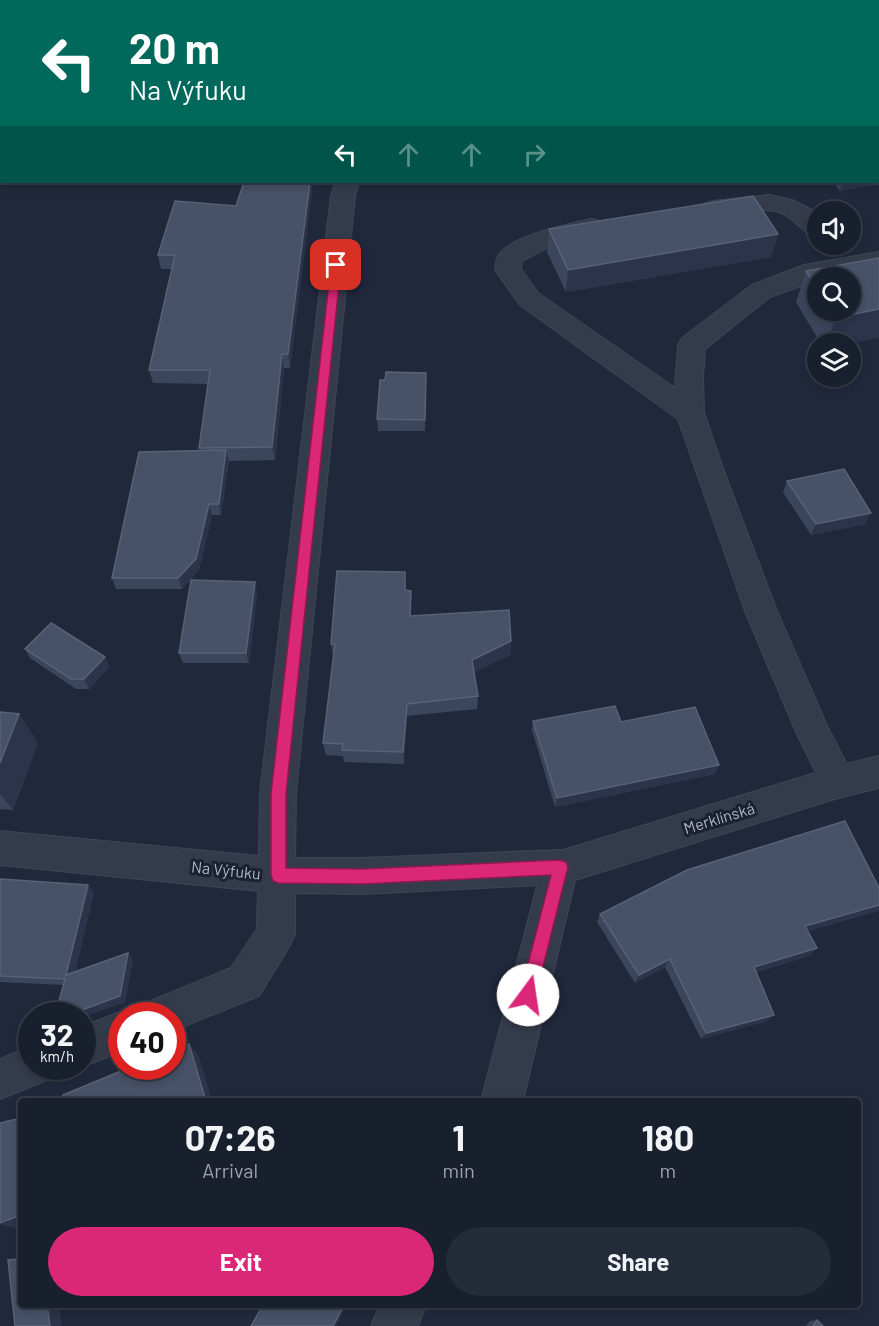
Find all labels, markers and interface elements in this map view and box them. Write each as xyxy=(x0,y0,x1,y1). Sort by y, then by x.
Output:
text: 20 m xyxy=(129,22,220,72)
icon: left xyxy=(30,24,108,102)
text: Na Výfuku xyxy=(129,73,247,105)
icon: left xyxy=(329,138,362,171)
icon: ahead xyxy=(392,138,425,171)
icon: ahead xyxy=(455,138,488,171)
icon: right xyxy=(518,138,551,171)
map controls xyxy=(807,201,861,387)
button: sound xyxy=(807,201,861,255)
pin xyxy=(310,239,361,290)
icon: arrive xyxy=(319,248,352,281)
button: search xyxy=(807,267,861,321)
button: layers xyxy=(807,333,861,387)
street label: Merklínská xyxy=(681,798,757,837)
street label: Na Výfuku xyxy=(190,856,262,883)
position arrow xyxy=(496,963,560,1027)
speed limit sign: 40 xyxy=(108,1002,186,1080)
text: 32 xyxy=(41,1016,74,1052)
text: km/h xyxy=(40,1047,74,1065)
text: 07:26 xyxy=(185,1115,276,1158)
text: 1 xyxy=(452,1115,465,1158)
text: 180 xyxy=(642,1115,694,1158)
text: Arrival xyxy=(202,1158,258,1182)
text: min xyxy=(442,1158,475,1182)
text: m xyxy=(660,1158,676,1182)
button: Exit xyxy=(48,1227,434,1296)
button: Share xyxy=(446,1227,831,1296)

